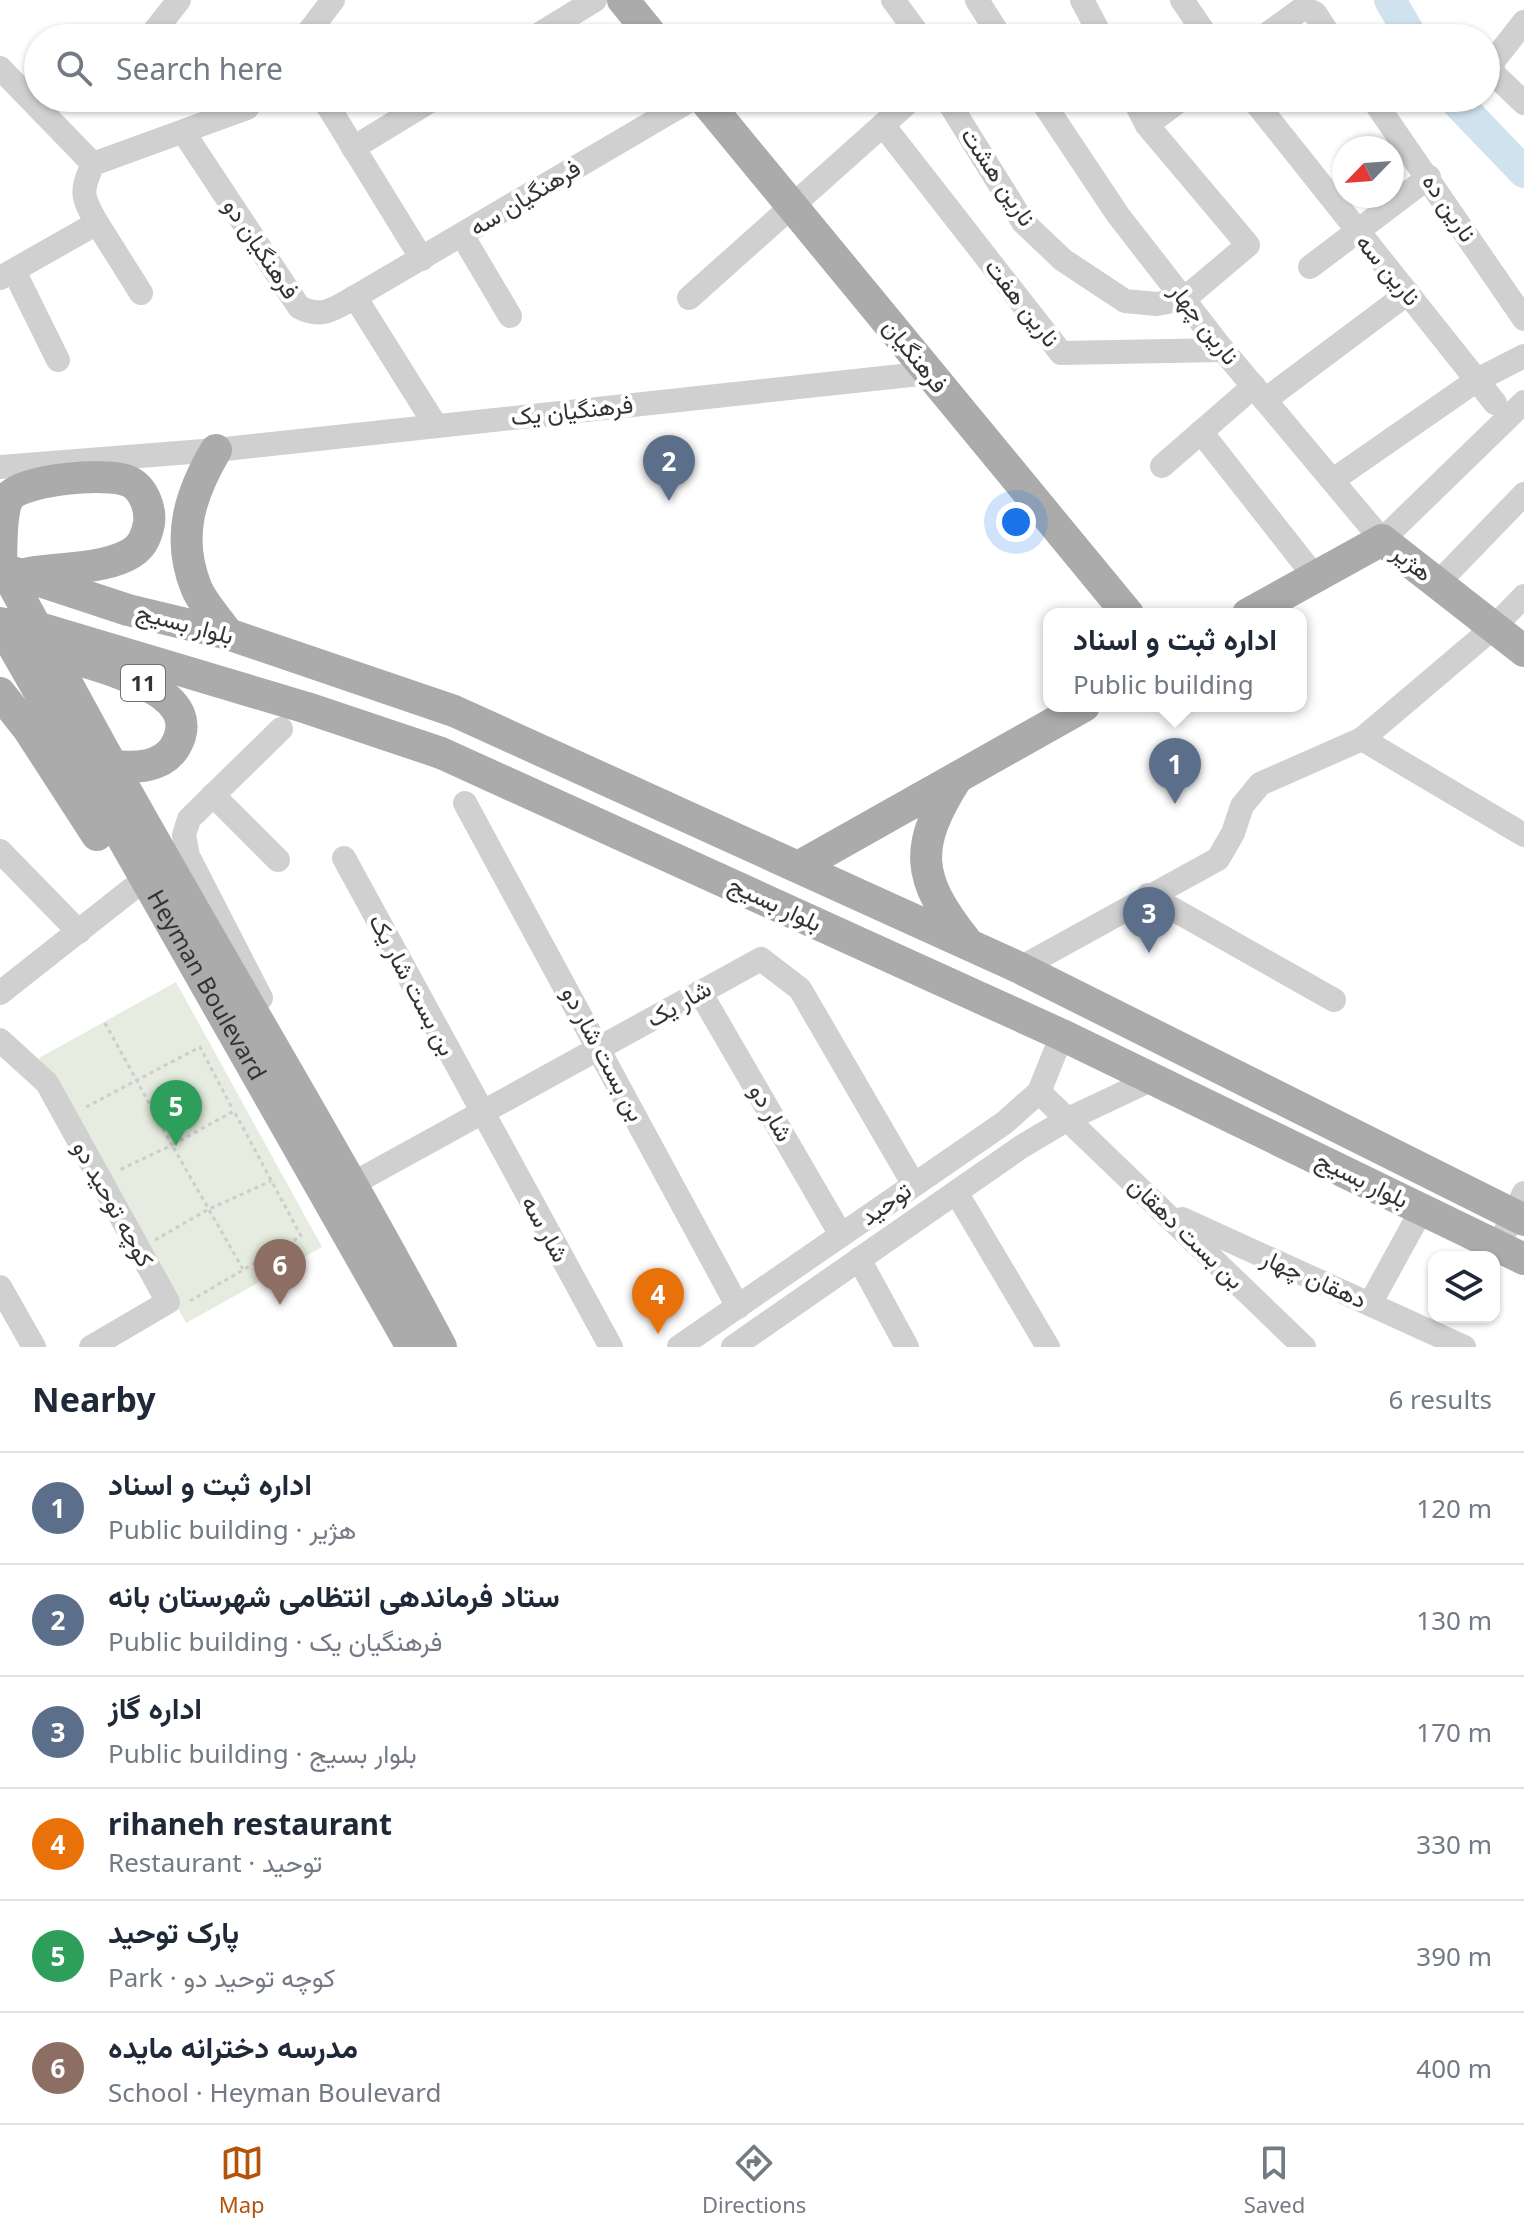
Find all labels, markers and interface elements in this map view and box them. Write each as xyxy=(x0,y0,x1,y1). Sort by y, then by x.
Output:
search box xyxy=(24,24,1500,112)
icon: search xyxy=(52,46,96,90)
text: Search here xyxy=(116,48,283,89)
street label: نارین هشت xyxy=(954,120,1044,232)
north arrow xyxy=(1332,136,1404,208)
street label: فرهنگیان سه xyxy=(462,151,586,243)
street label: نارین ده xyxy=(1415,166,1485,248)
street label: فرهنگیان دو xyxy=(216,191,308,305)
street label: نارین سه xyxy=(1349,226,1429,312)
street label: نارین هفت xyxy=(978,251,1068,353)
street label: نارین چهار xyxy=(1161,274,1248,372)
street label: فرهنگیان xyxy=(876,311,956,399)
street label: فرهنگیان یک xyxy=(509,387,635,432)
pin: 2 xyxy=(643,435,695,501)
your location xyxy=(996,502,1036,542)
street label: هژیر xyxy=(1385,535,1440,588)
street label: بلوار بسیج xyxy=(133,594,238,653)
popup xyxy=(1043,608,1307,712)
text: اداره ثبت و اسناد xyxy=(1073,618,1277,659)
road number: 11 xyxy=(121,665,165,701)
text: Public building xyxy=(1073,666,1254,702)
pin: 1 xyxy=(1149,738,1201,804)
street label: بلوار بسیج xyxy=(723,867,828,940)
street label: Heyman Boulevard xyxy=(140,883,275,1086)
pin: 3 xyxy=(1123,887,1175,953)
street label: بن بست شار یک xyxy=(362,908,465,1061)
street label: شار یک xyxy=(640,971,717,1034)
street label: بن بست شار دو xyxy=(555,980,654,1127)
street label: شار دو xyxy=(743,1077,802,1147)
pin: 5 xyxy=(150,1080,202,1146)
street label: کوچه توحید دو xyxy=(65,1134,163,1273)
street label: بلوار بسیج xyxy=(1310,1142,1415,1217)
street label: بن بست دهقان xyxy=(1122,1168,1252,1296)
street label: توحید xyxy=(853,1173,917,1232)
street label: شار سه xyxy=(515,1189,578,1267)
pin: 6 xyxy=(254,1239,306,1305)
street label: دهقان چهار xyxy=(1256,1239,1372,1316)
map controls xyxy=(1428,1251,1500,1323)
button: layers xyxy=(1428,1251,1500,1323)
pin: 4 xyxy=(632,1268,684,1334)
text: Nearby xyxy=(32,1376,156,1422)
text: 6 results xyxy=(1388,1381,1492,1417)
text: اداره ثبت و اسناد xyxy=(108,1463,312,1504)
text: 1 xyxy=(51,1490,65,1526)
text: 120 m xyxy=(1416,1490,1492,1526)
text: Public building · هژیر xyxy=(108,1511,356,1547)
text: ستاد فرماندهی انتظامی شهرستان بانه xyxy=(108,1575,560,1616)
text: 2 xyxy=(51,1602,65,1638)
text: 130 m xyxy=(1416,1602,1492,1638)
text: Public building · فرهنگیان یک xyxy=(108,1623,442,1659)
text: اداره گاز xyxy=(108,1687,202,1728)
text: 3 xyxy=(51,1714,65,1750)
text: 170 m xyxy=(1416,1714,1492,1750)
text: Public building · بلوار بسیج xyxy=(108,1735,417,1771)
text: rihaneh restaurant xyxy=(108,1803,392,1844)
text: 4 xyxy=(51,1826,65,1862)
text: 330 m xyxy=(1416,1826,1492,1862)
text: Restaurant · توحید xyxy=(108,1844,322,1880)
text: پارک توحید xyxy=(108,1911,239,1952)
text: 5 xyxy=(51,1938,65,1974)
text: 390 m xyxy=(1416,1938,1492,1974)
text: Park · کوچه توحید دو xyxy=(108,1959,335,1995)
text: مدرسه دخترانه مایده xyxy=(108,2026,358,2067)
text: 6 xyxy=(51,2050,65,2086)
text: 400 m xyxy=(1416,2050,1492,2086)
text: School · Heyman Boulevard xyxy=(108,2074,441,2110)
tab: Map xyxy=(219,2141,265,2219)
tab: Directions xyxy=(702,2141,806,2219)
tab: Saved xyxy=(1244,2141,1305,2219)

